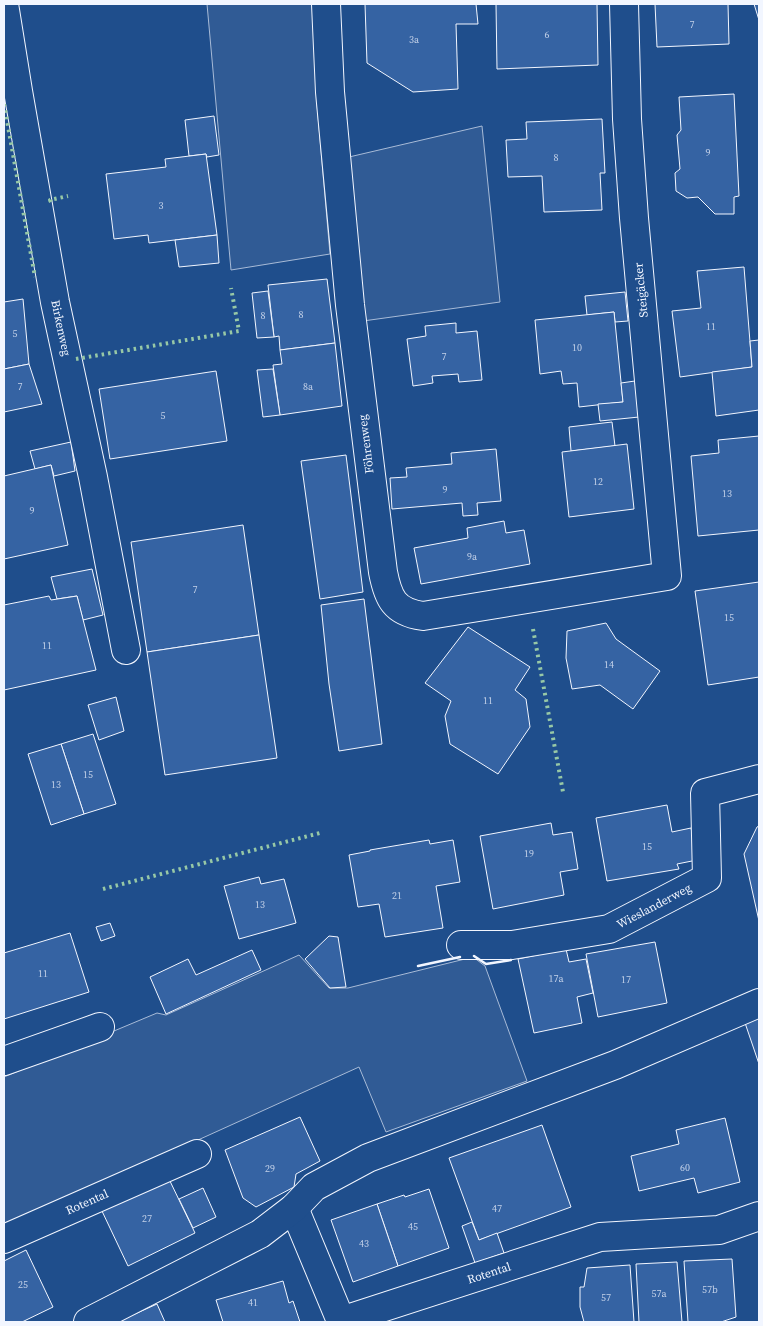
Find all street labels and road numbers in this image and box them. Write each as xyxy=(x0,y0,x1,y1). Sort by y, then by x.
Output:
street label: Steigäcker xyxy=(630,262,652,318)
street label: Birkenweg xyxy=(47,299,75,357)
street label: Föhrenweg xyxy=(354,414,378,474)
street label: Wieslanderweg xyxy=(614,880,694,932)
street label: Rotental xyxy=(63,1185,111,1218)
street label: Rotental xyxy=(465,1258,513,1288)

